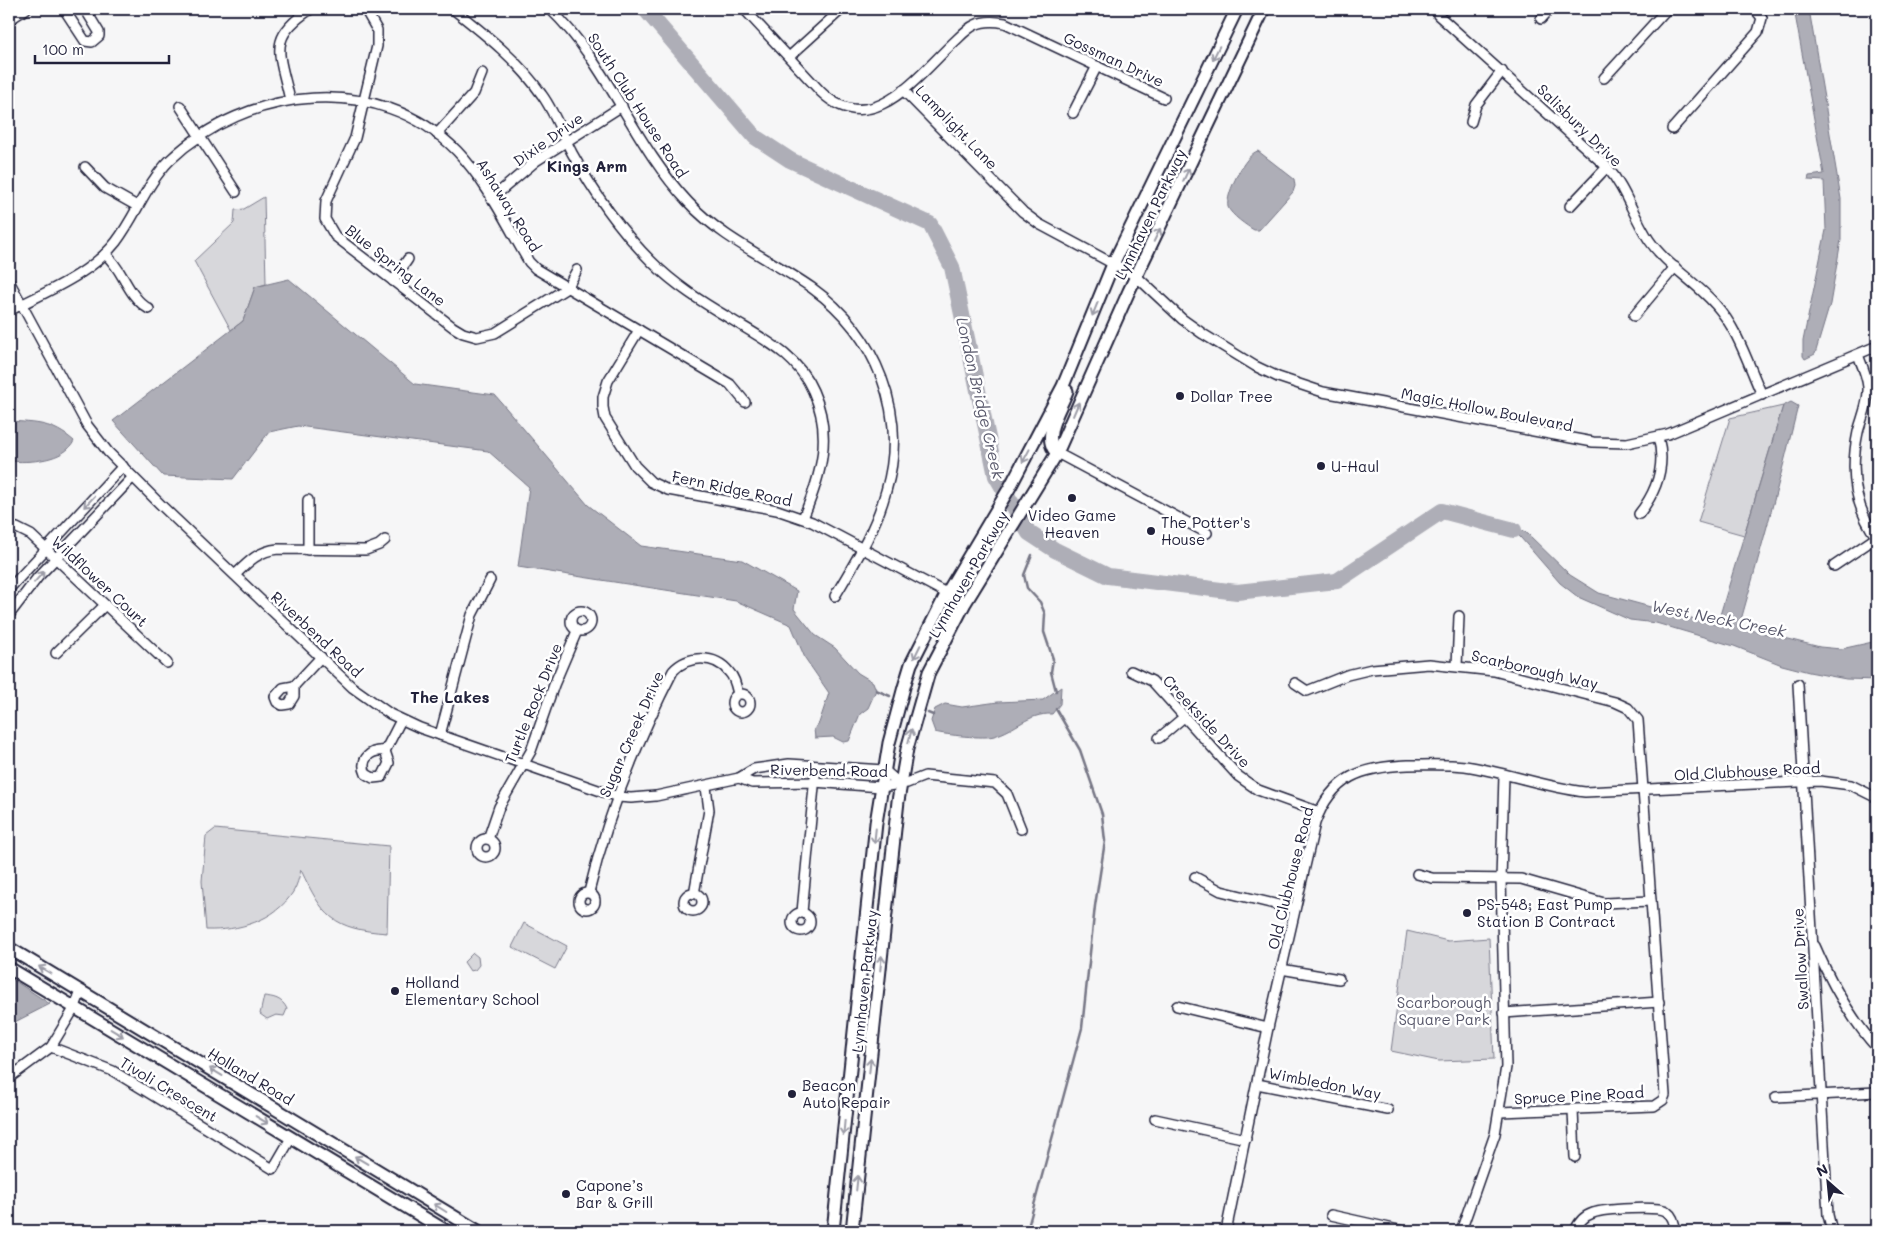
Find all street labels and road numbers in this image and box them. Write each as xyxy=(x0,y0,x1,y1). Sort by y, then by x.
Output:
street label: Gossman Drive xyxy=(1061,27,1167,91)
street label: South Club House Road xyxy=(584,29,692,181)
street label: Salisbury Drive xyxy=(1533,79,1627,171)
street label: Lamplight Lane xyxy=(912,80,1002,174)
street label: Dixie Drive xyxy=(509,108,587,170)
street label: Lynnhaven Parkway xyxy=(1110,145,1190,283)
street label: Ashaway Road xyxy=(472,155,546,255)
street label: Blue Spring Lane xyxy=(342,220,450,310)
street label: Magic Hollow Boulevard xyxy=(1399,383,1575,435)
street label: Fern Ridge Road xyxy=(670,466,794,510)
street label: Lynnhaven Parkway xyxy=(924,507,1013,641)
street label: Wildflower Court xyxy=(48,531,152,631)
street label: Riverbend Road xyxy=(267,587,367,681)
street label: Turtle Rock Drive xyxy=(500,640,566,766)
street label: Scarborough Way xyxy=(1470,645,1601,693)
street label: Sugar Creek Drive xyxy=(594,668,668,800)
street label: Creekside Drive xyxy=(1159,670,1255,772)
street label: Old Clubhouse Road xyxy=(1673,757,1821,785)
street label: Riverbend Road xyxy=(770,759,888,781)
street label: Old Clubhouse Road xyxy=(1263,805,1317,951)
street label: Swallow Drive xyxy=(1787,908,1813,1010)
street label: Lynnhaven Parkway xyxy=(847,909,881,1053)
street label: Holland Road xyxy=(205,1043,297,1109)
street label: Tivoli Crescent xyxy=(116,1052,222,1126)
street label: Wimbledon Way xyxy=(1267,1062,1383,1104)
street label: Spruce Pine Road xyxy=(1514,1082,1644,1108)

